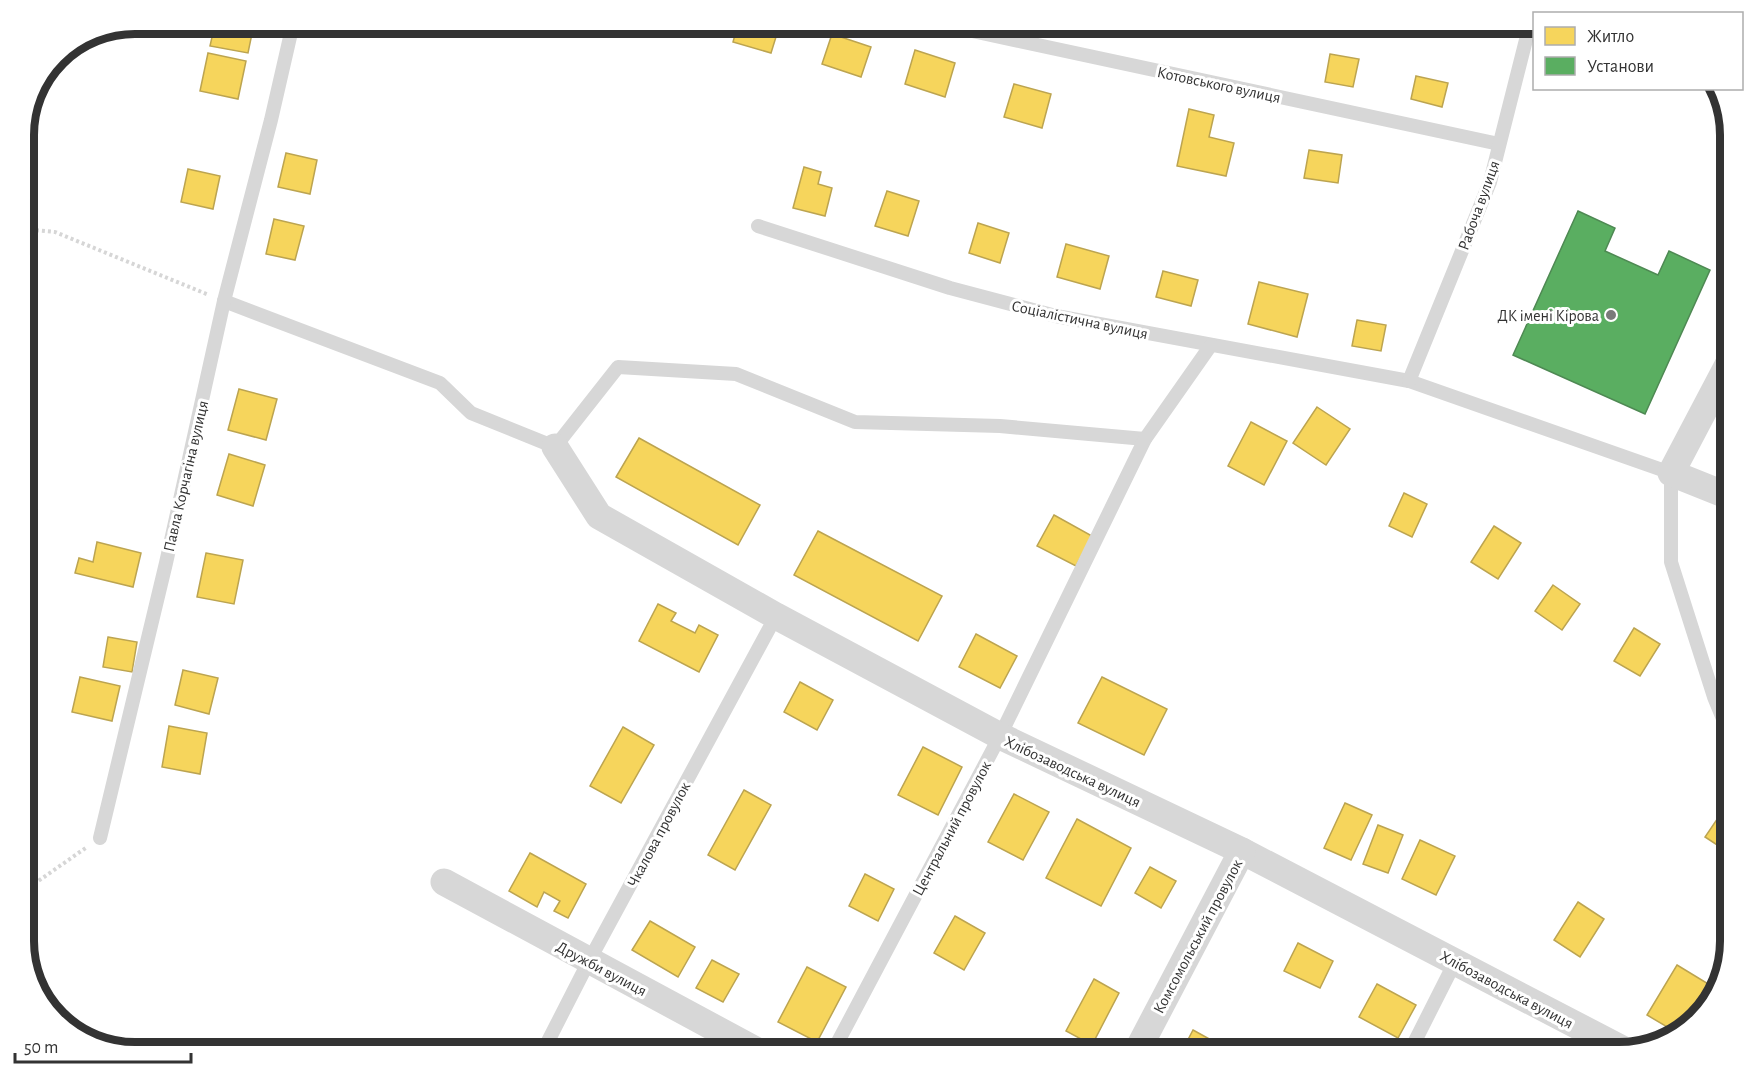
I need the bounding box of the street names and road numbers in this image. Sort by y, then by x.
street label: Котовського вулиця [1155,64,1282,107]
street label: Рабоча вулиця [1455,159,1503,253]
street label: Соціалістична вулиця [1010,298,1149,343]
street label: Павла Корчагіна вулиця [161,399,212,554]
street label: Хлібозаводська вулиця [1002,733,1143,811]
street label: Центральний провулок [910,758,995,899]
street label: Чкалова провулок [624,779,694,890]
street label: Комсомольський провулок [1150,856,1247,1017]
street label: Дружби вулиця [553,938,649,1000]
street label: Хлібозаводська вулиця [1437,948,1576,1033]

